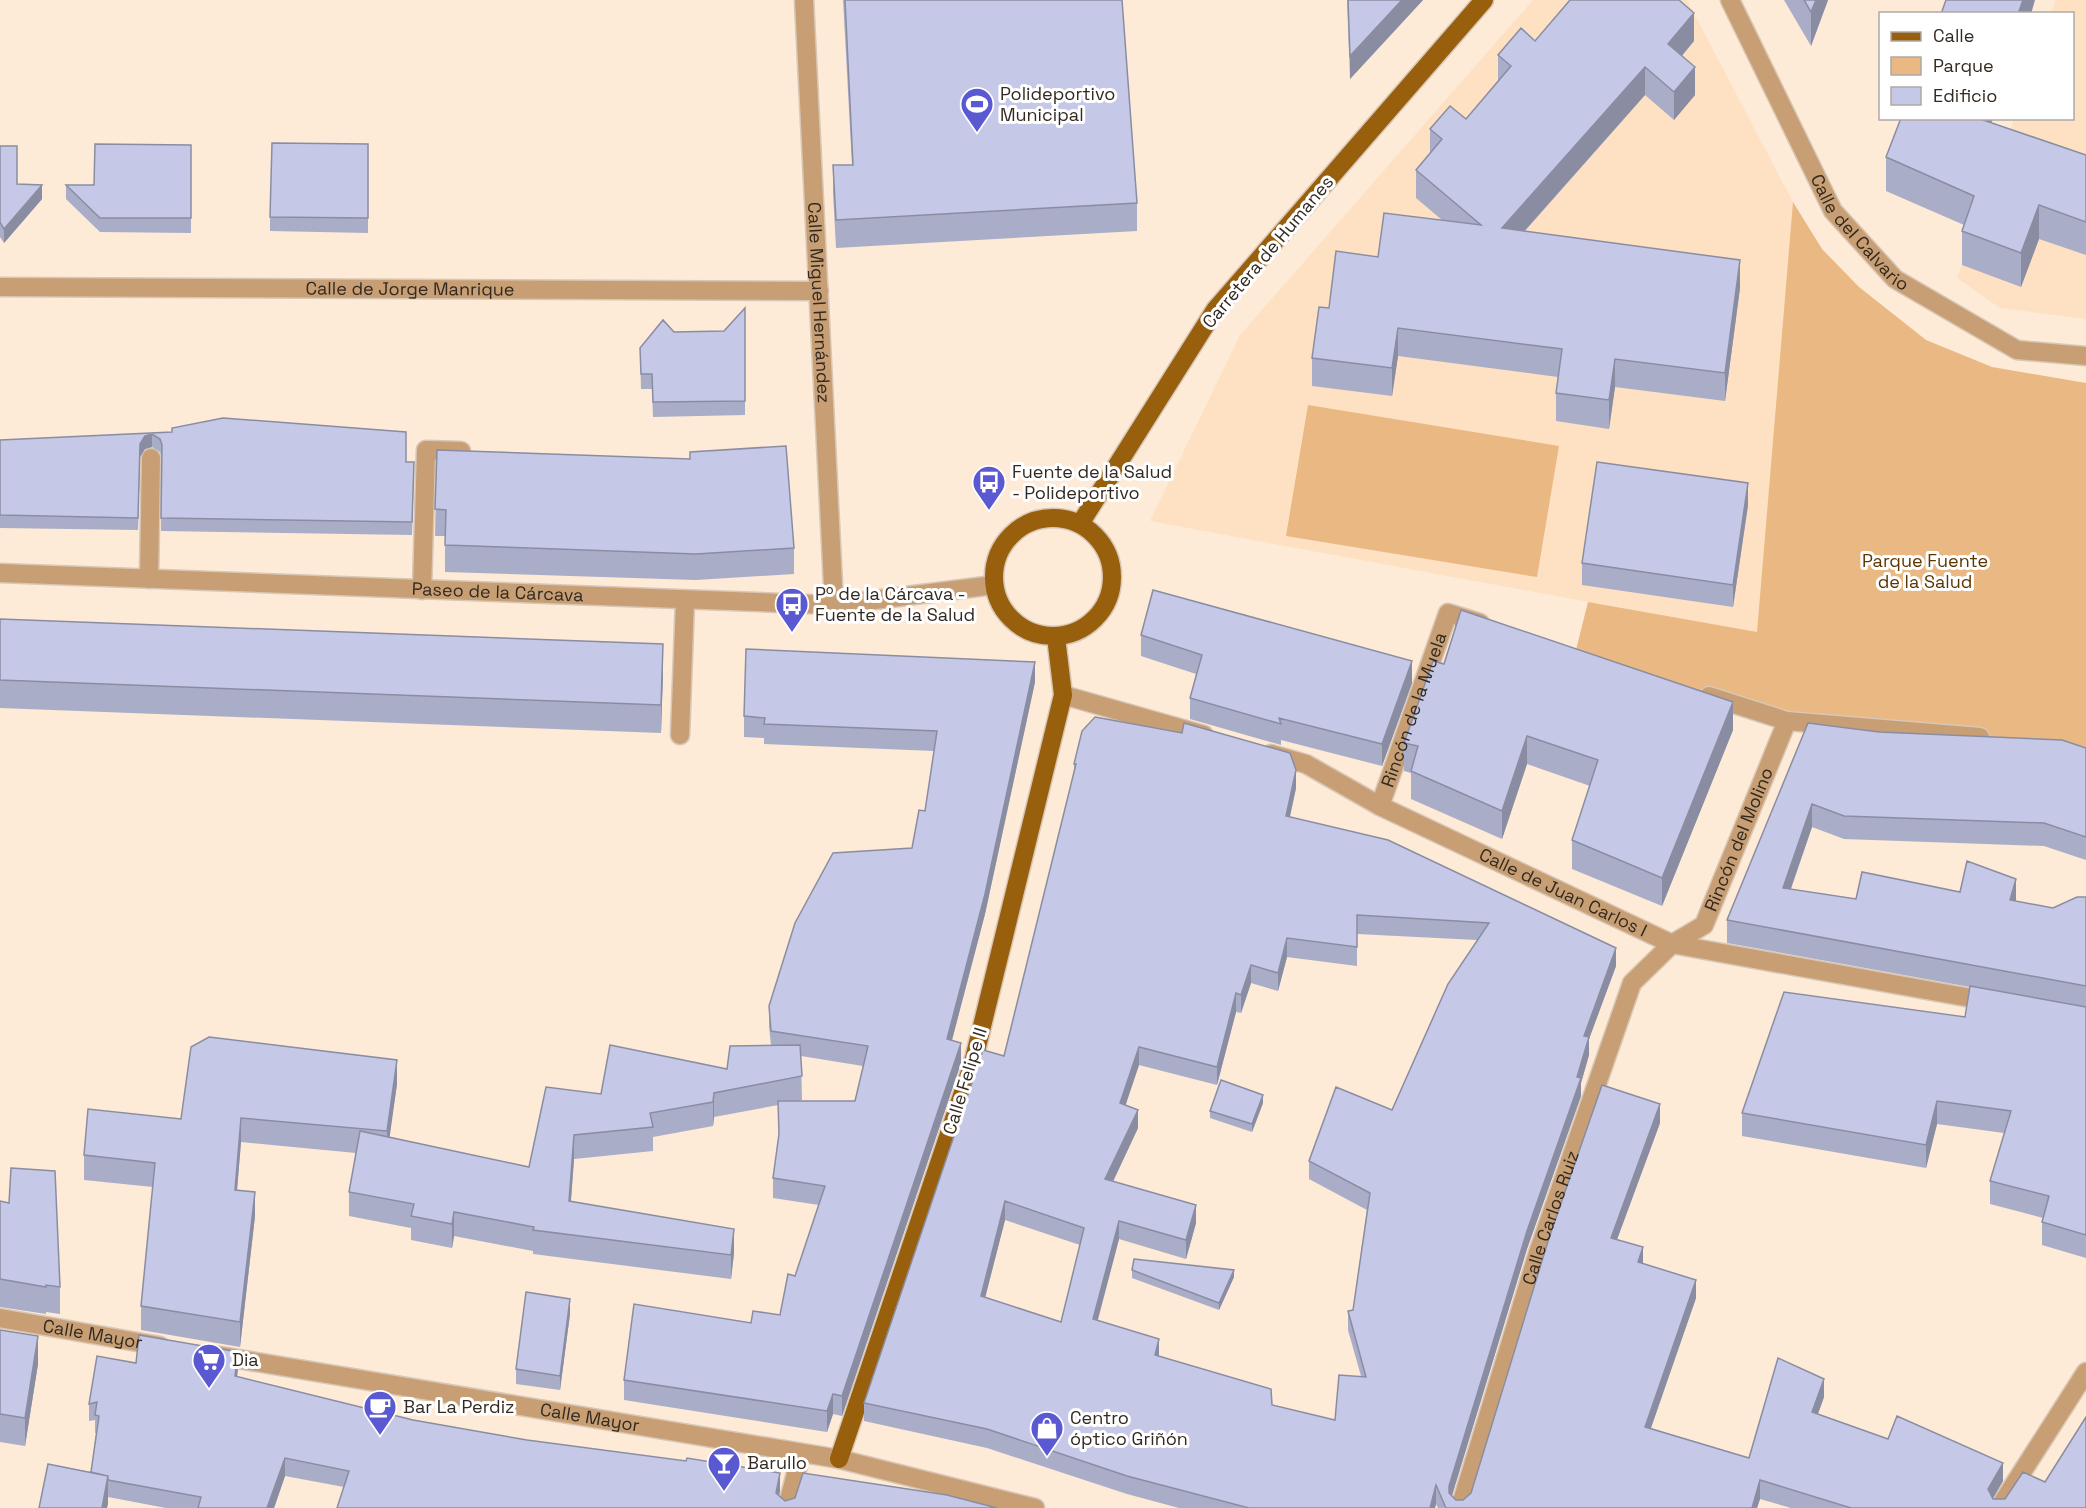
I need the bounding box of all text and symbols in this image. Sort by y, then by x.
legend [1879,12,2074,120]
text: Calle [1933,24,1974,47]
text: Parque [1933,54,1994,77]
place label: Polideportivo Municipal [1000,82,1115,126]
text: Edificio [1933,84,1997,107]
sports icon: Polideportivo Municipal [959,86,995,133]
street label: Calle del Calvario [1806,170,1913,296]
street label: Carretera de Humanes [1197,171,1338,333]
street label: Calle Miguel Hernández [803,201,836,404]
street label: Calle de Jorge Manrique [305,276,515,301]
place label: Fuente de la Salud - Polideportivo [1012,460,1172,504]
bus stop icon: Fuente de la Salud - Polideportivo [971,464,1007,511]
park label: Parque Fuente de la Salud [1862,549,1988,593]
street label: Paseo de la Cárcava [411,577,584,606]
place label: Pº de la Cárcava - Fuente de la Salud [815,582,975,626]
bus stop icon: Pº de la Cárcava - Fuente de la Salud [774,586,810,633]
street label: Rincón de la Muela [1376,629,1451,790]
street label: Rincón del Molino [1699,764,1778,915]
street label: Calle de Juan Carlos I [1476,843,1651,942]
street label: Calle Felipe II [937,1025,992,1137]
street label: Calle Carlos Ruiz [1517,1147,1584,1288]
street label: Calle Mayor [41,1314,144,1354]
supermarket icon: Dia [191,1342,227,1389]
place label: Dia [232,1348,259,1371]
cafe icon: Bar La Perdiz [362,1389,398,1436]
place label: Bar La Perdiz [403,1395,515,1418]
street label: Calle Mayor [538,1397,642,1437]
place label: Centro óptico Griñón [1070,1406,1188,1450]
shop icon: Centro óptico Griñón [1029,1410,1065,1457]
bar icon: Barullo [706,1445,742,1492]
place label: Barullo [747,1451,807,1474]

